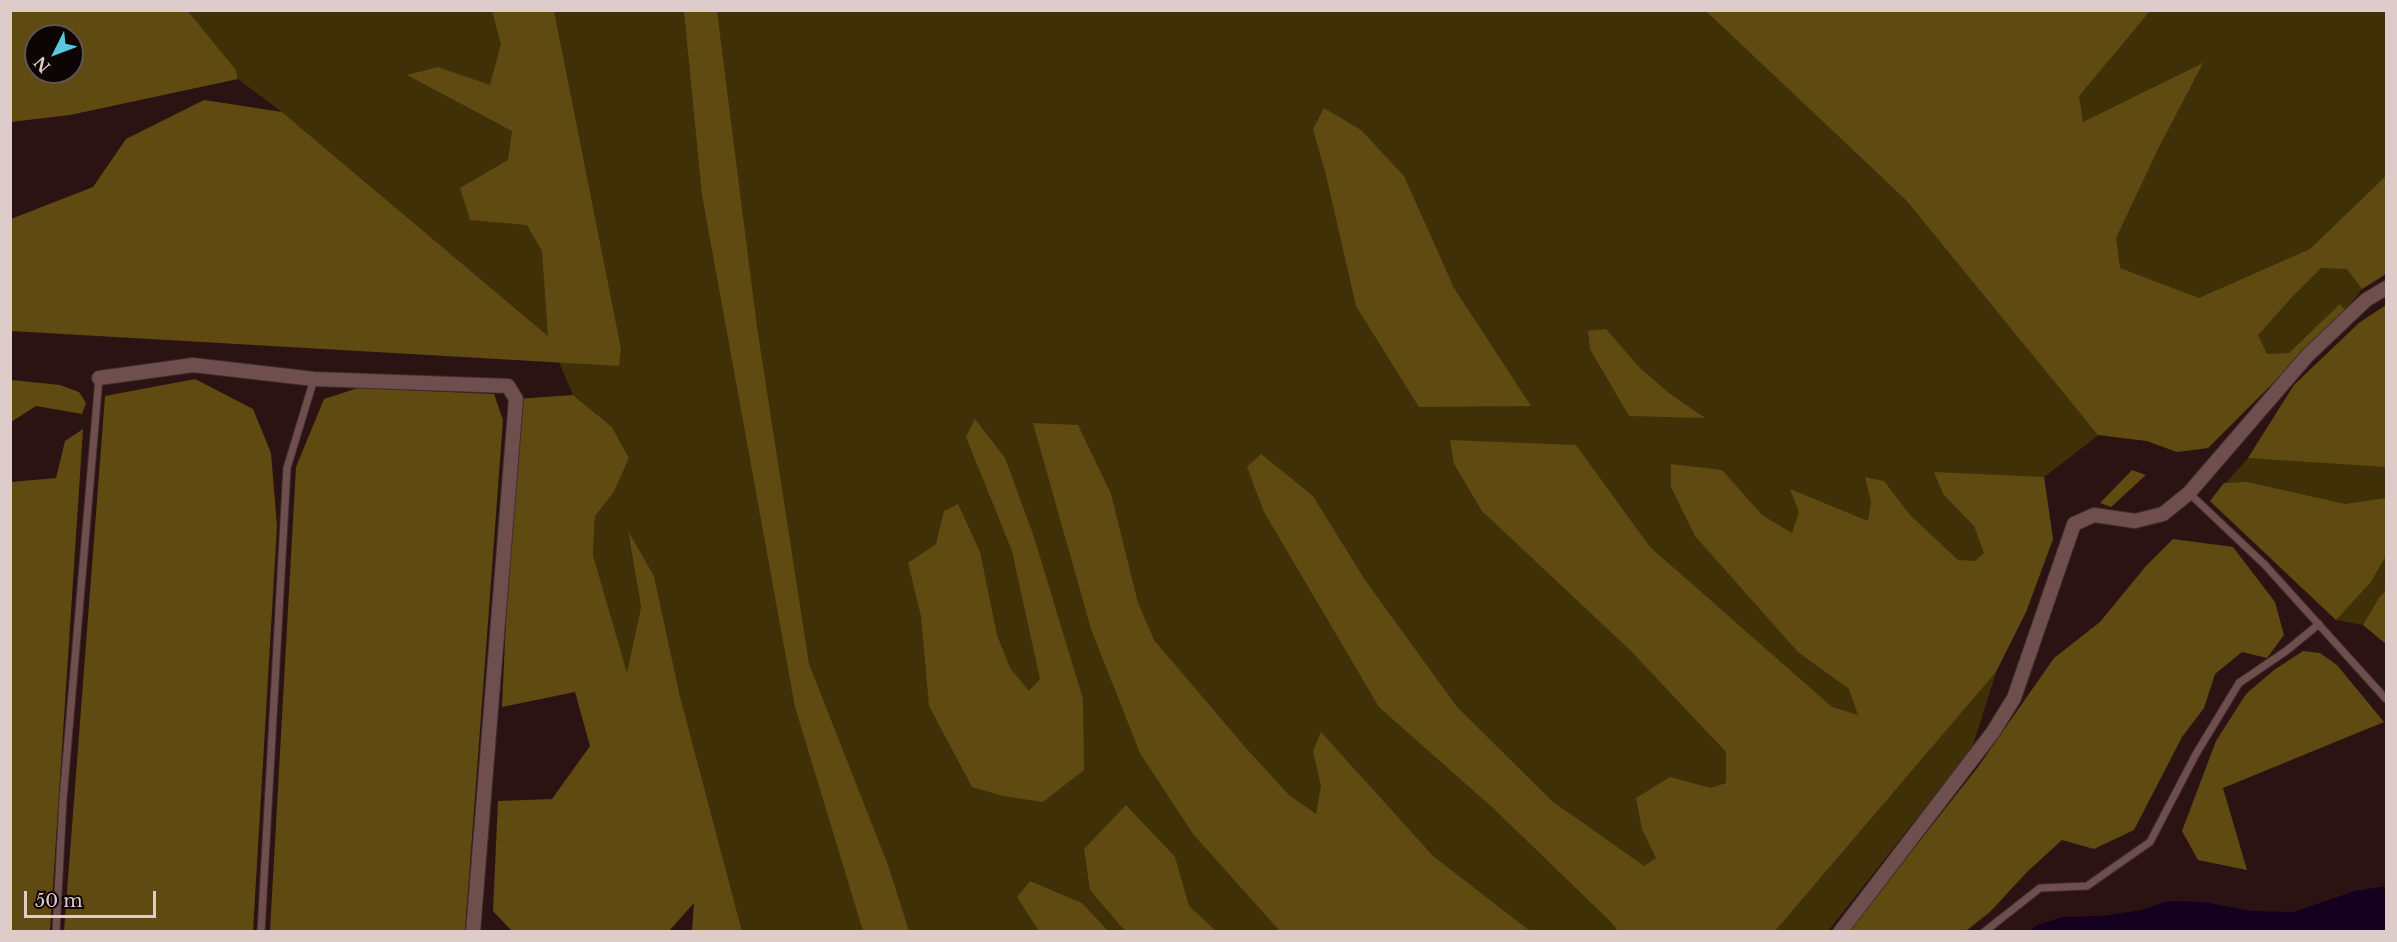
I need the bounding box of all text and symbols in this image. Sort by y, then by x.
north arrow [24,24,84,84]
text: N [30,52,55,77]
scale bar [27,879,159,917]
text: 50 m [35,890,83,912]

